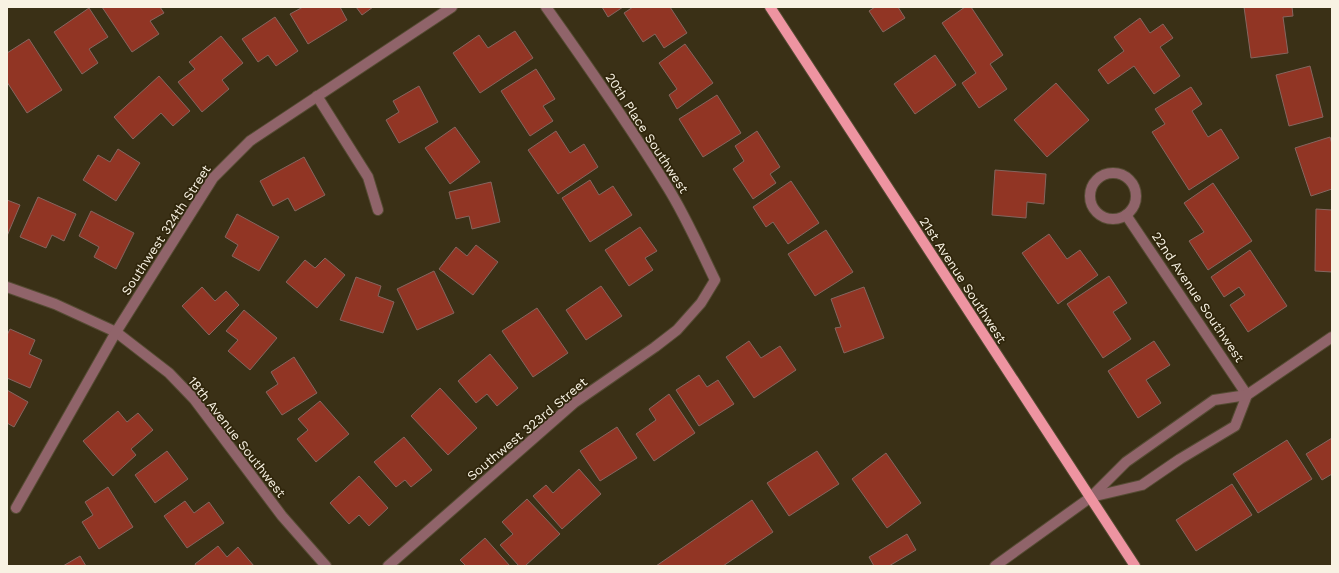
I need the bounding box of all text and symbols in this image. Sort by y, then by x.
street label: 20th Place Southwest [603,70,692,196]
street label: Southwest 324th Street [118,162,214,298]
street label: 21st Avenue Southwest [917,214,1010,346]
street label: 22nd Avenue Southwest [1149,229,1247,365]
street label: 18th Avenue Southwest [185,374,289,501]
street label: Southwest 323rd Street [464,374,590,484]

